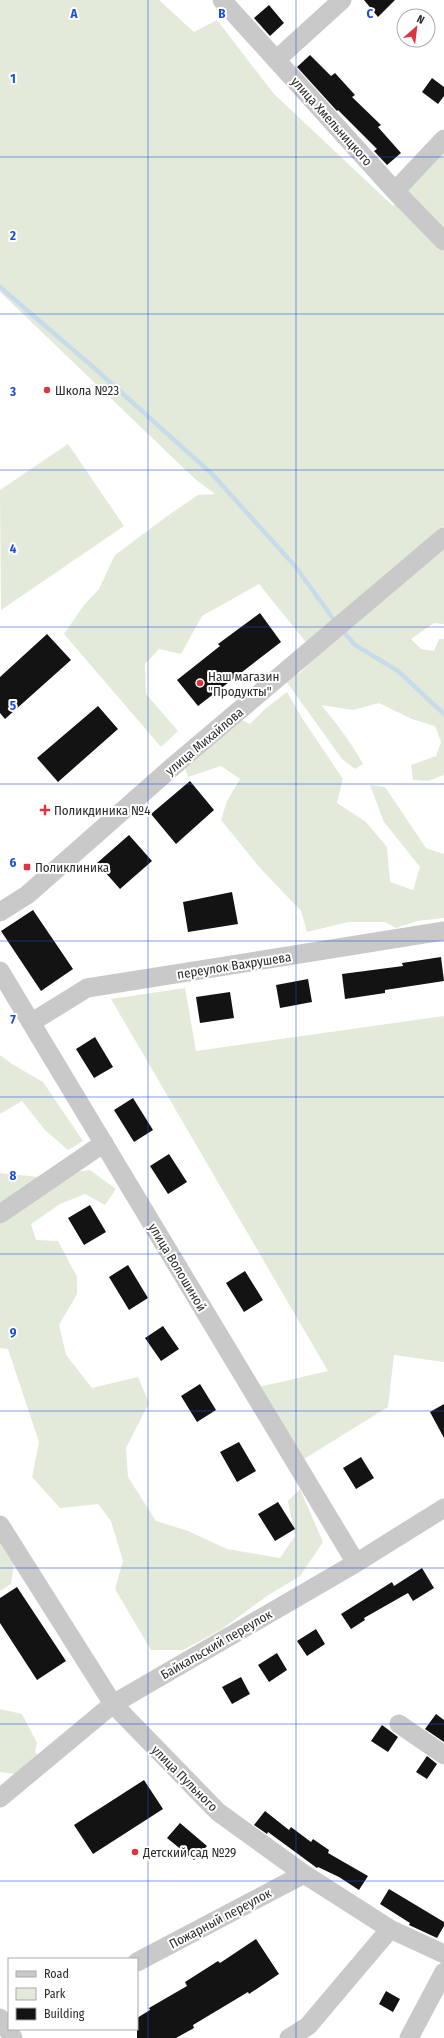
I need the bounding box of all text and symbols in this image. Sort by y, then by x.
text: A [69,6,78,21]
text: B [218,6,226,21]
text: C [367,6,374,21]
north arrow [396,8,436,48]
text: N [414,12,426,27]
text: 1 [10,71,16,86]
street label: улица Хмельницкого [288,74,375,169]
text: 2 [9,228,16,243]
place label: Школа №23 [55,383,119,398]
text: 3 [9,384,16,399]
marker: Школа №23 [42,385,52,395]
text: 4 [10,541,17,556]
place label: Наш магазин "Продукты" [208,669,279,699]
marker: Наш магазин "Продукты" [195,678,205,688]
text: 5 [10,698,16,713]
street label: улица Михайлова [162,704,246,778]
place label: Поликдиника №4 [54,803,150,818]
marker: Поликдиника №4 [39,804,51,816]
text: 6 [10,855,17,870]
place label: Поликлиника [35,860,109,875]
marker: Поликлиника [22,862,32,872]
street label: переулок Вахрушева [176,949,292,982]
text: 7 [10,1012,16,1027]
text: 8 [10,1168,17,1183]
street label: улица Волошиной [145,1221,210,1314]
text: 9 [10,1325,17,1340]
street label: Байкальский переулок [158,1607,274,1682]
street label: улица Пульного [149,1742,221,1815]
place label: Детский сад №29 [142,1845,236,1860]
marker: Детский сад №29 [130,1847,140,1857]
street label: Пожарный переулок [167,1885,274,1952]
legend [8,1958,138,2030]
text: Road [44,1967,69,1981]
text: Park [44,1987,66,2001]
text: Building [44,2007,85,2021]

